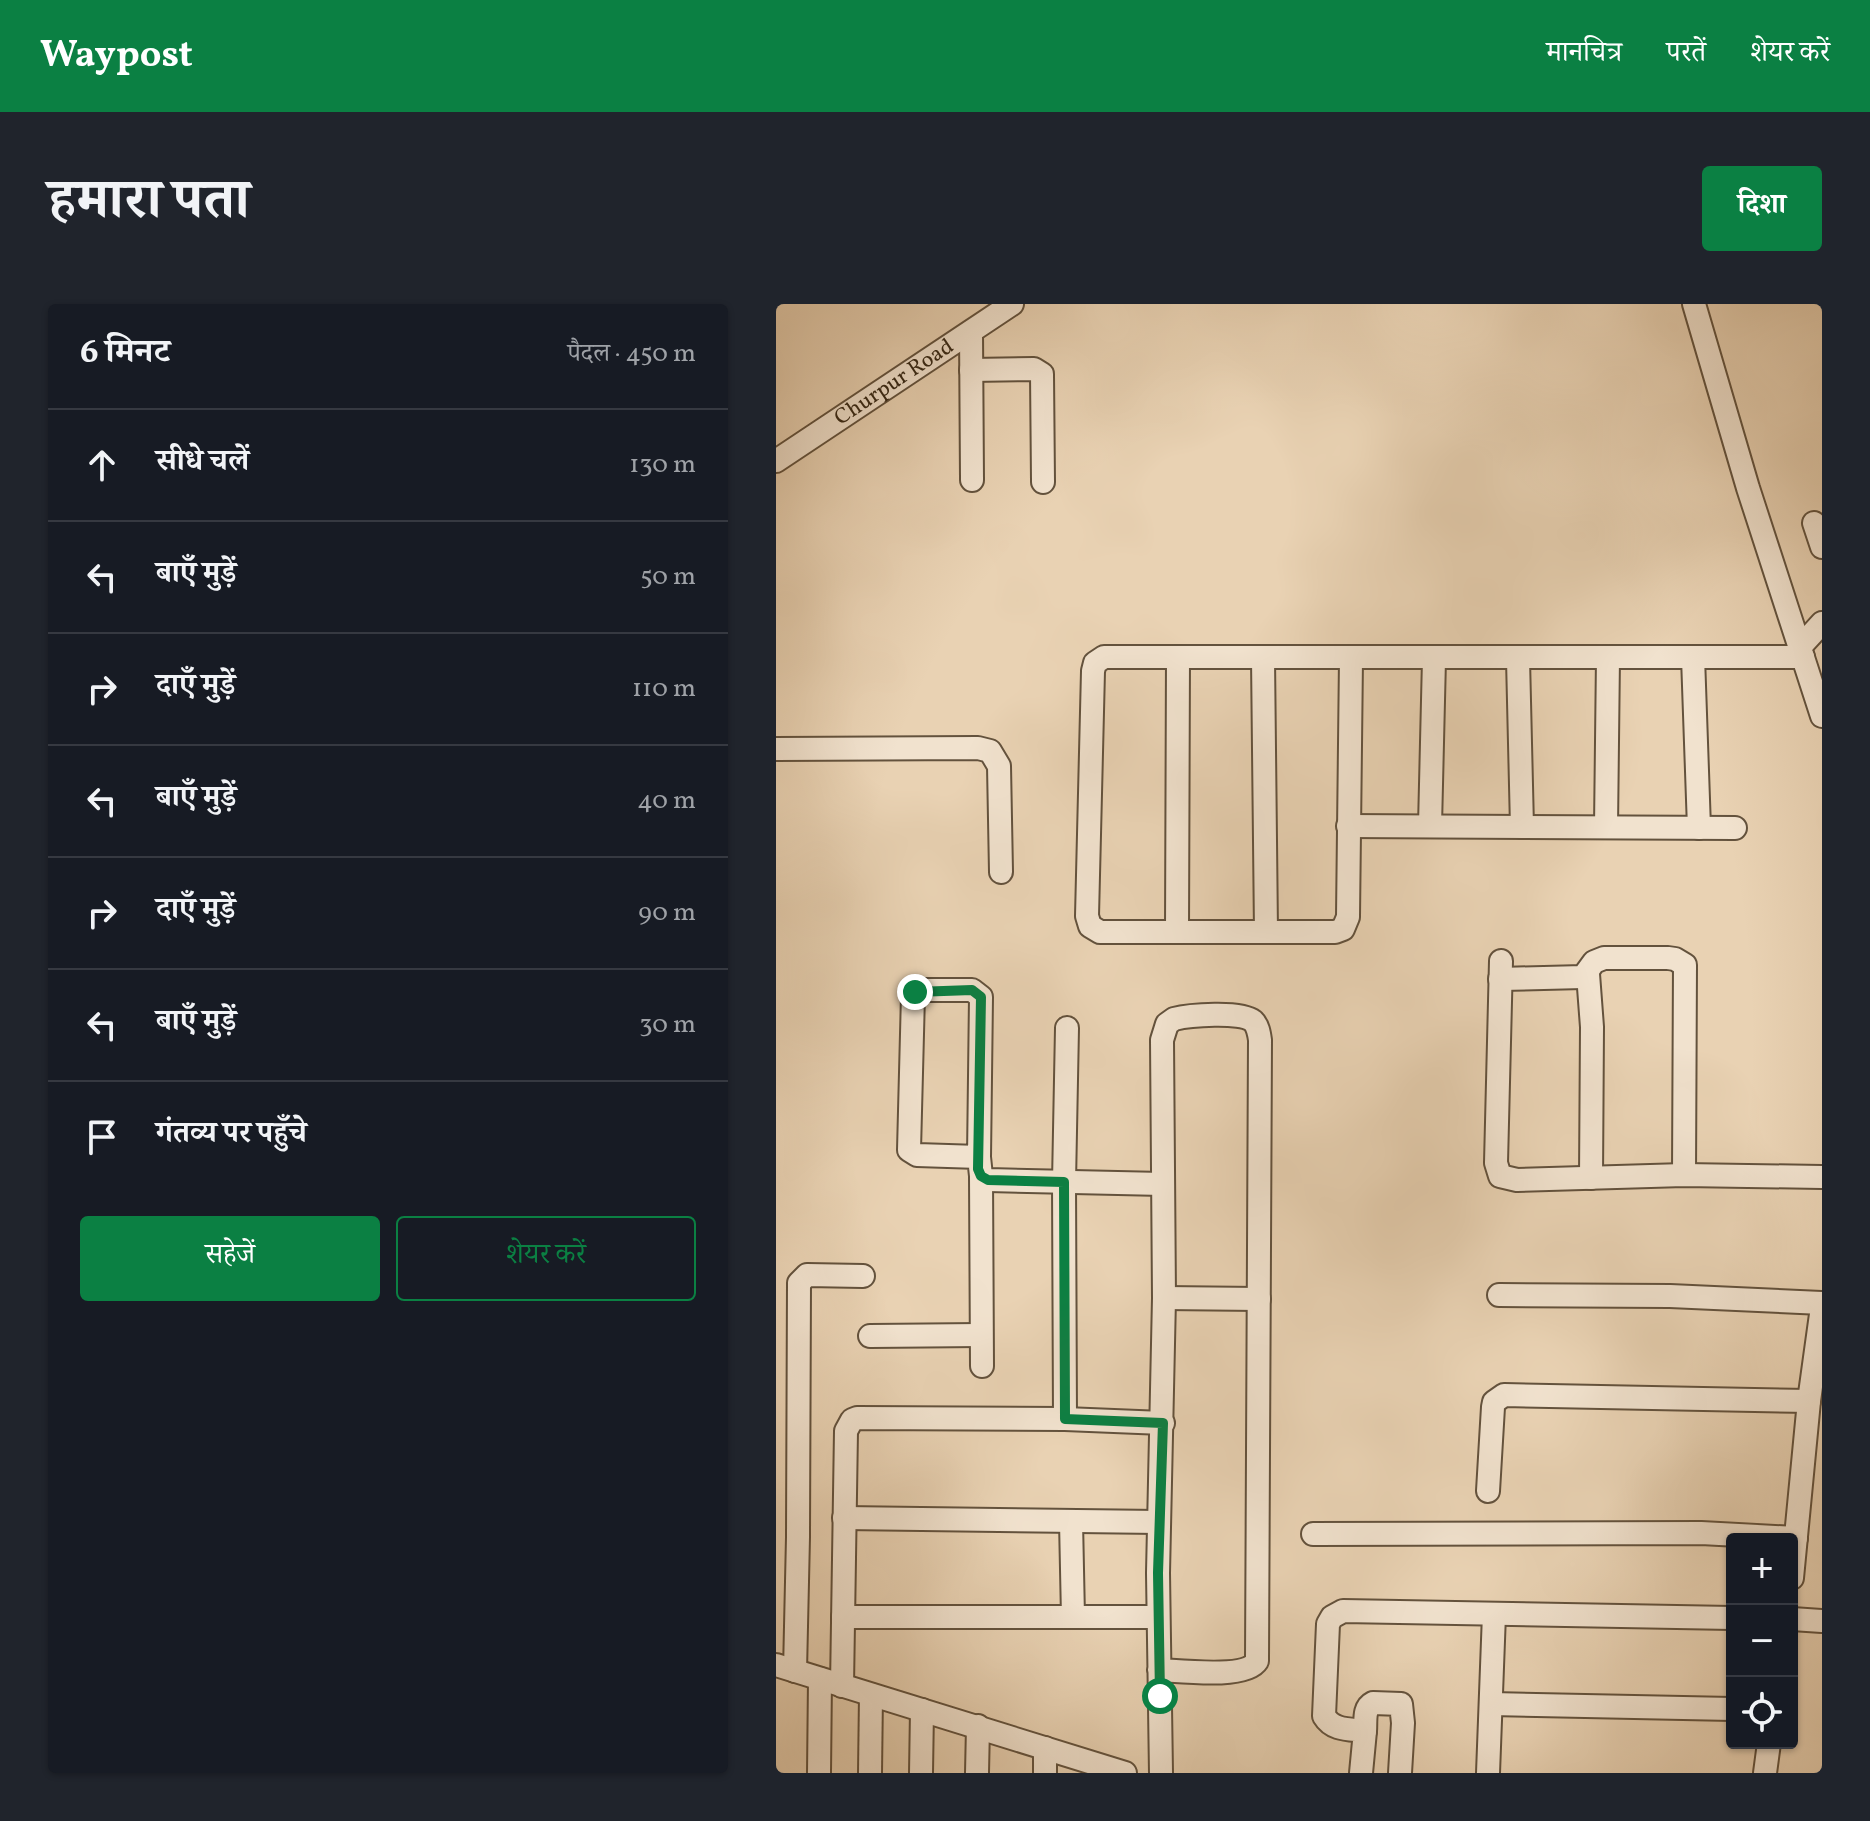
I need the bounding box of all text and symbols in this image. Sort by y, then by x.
text: Waypost [40,30,193,83]
text: मानचित्र [1546,34,1622,73]
text: परतें [1666,34,1706,73]
text: शेयर करें [1750,34,1830,73]
text: हमारा पता [48,164,250,242]
button: दिशा [1702,166,1822,251]
text: 6 मिनट [80,330,170,377]
street label: Churpur Road [828,331,960,433]
text: पैदल · 450 m [567,336,696,372]
text: सीधे चलें [156,441,249,483]
icon: ahead [80,443,124,487]
text: 130 m [629,447,696,483]
text: बाएँ मुड़ें [156,553,236,595]
icon: left [80,555,124,599]
text: 50 m [640,559,696,595]
text: दाएँ मुड़ें [156,665,235,707]
icon: right [80,667,124,711]
text: 110 m [632,671,696,707]
text: बाएँ मुड़ें [156,777,236,819]
icon: left [80,779,124,823]
text: 40 m [637,783,696,819]
text: दाएँ मुड़ें [156,889,235,931]
icon: right [80,891,124,935]
text: 90 m [638,895,696,931]
route end [897,974,933,1010]
text: बाएँ मुड़ें [156,1001,236,1043]
icon: left [80,1003,124,1047]
text: 30 m [639,1007,696,1043]
text: गंतव्य पर पहुँचे [156,1113,307,1155]
icon: arrive [80,1115,124,1159]
button: सहेजें [80,1216,380,1301]
button: शेयर करें [396,1216,696,1301]
map controls [1726,1533,1798,1749]
button: + [1726,1533,1798,1605]
button: − [1726,1605,1798,1677]
button: locate [1726,1677,1798,1749]
route start [1142,1678,1178,1714]

